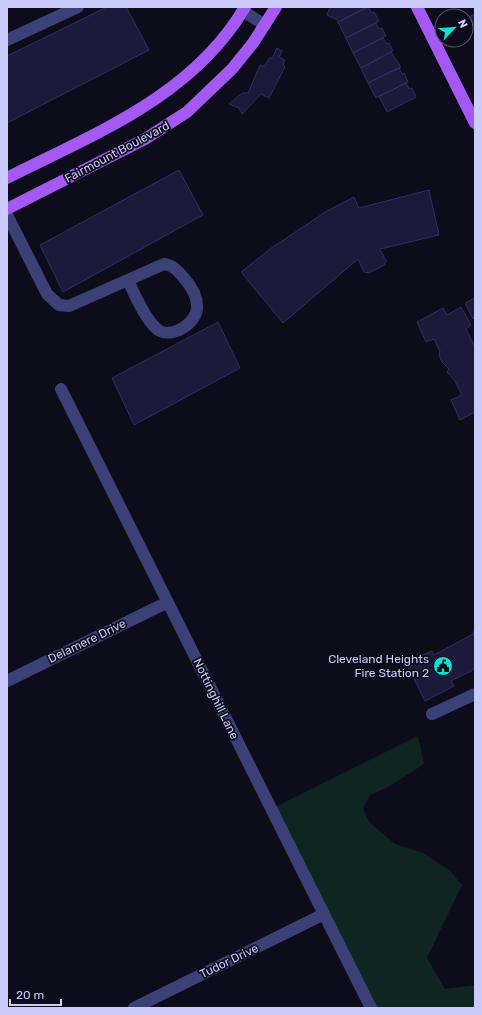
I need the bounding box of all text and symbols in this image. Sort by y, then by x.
north arrow [434,8,474,48]
text: N [455,17,470,30]
street label: Fairmount Boulevard [62,118,172,186]
street label: Delamere Drive [46,616,128,666]
place label: Cleveland Heights Fire Station 2 [328,652,429,680]
public building icon: Cleveland Heights Fire Station 2 [432,655,454,677]
street label: Nottinghill Lane [190,656,242,742]
street label: Tudor Drive [197,941,261,981]
scale bar [10,981,61,1007]
text: 20 m [16,988,44,1002]

